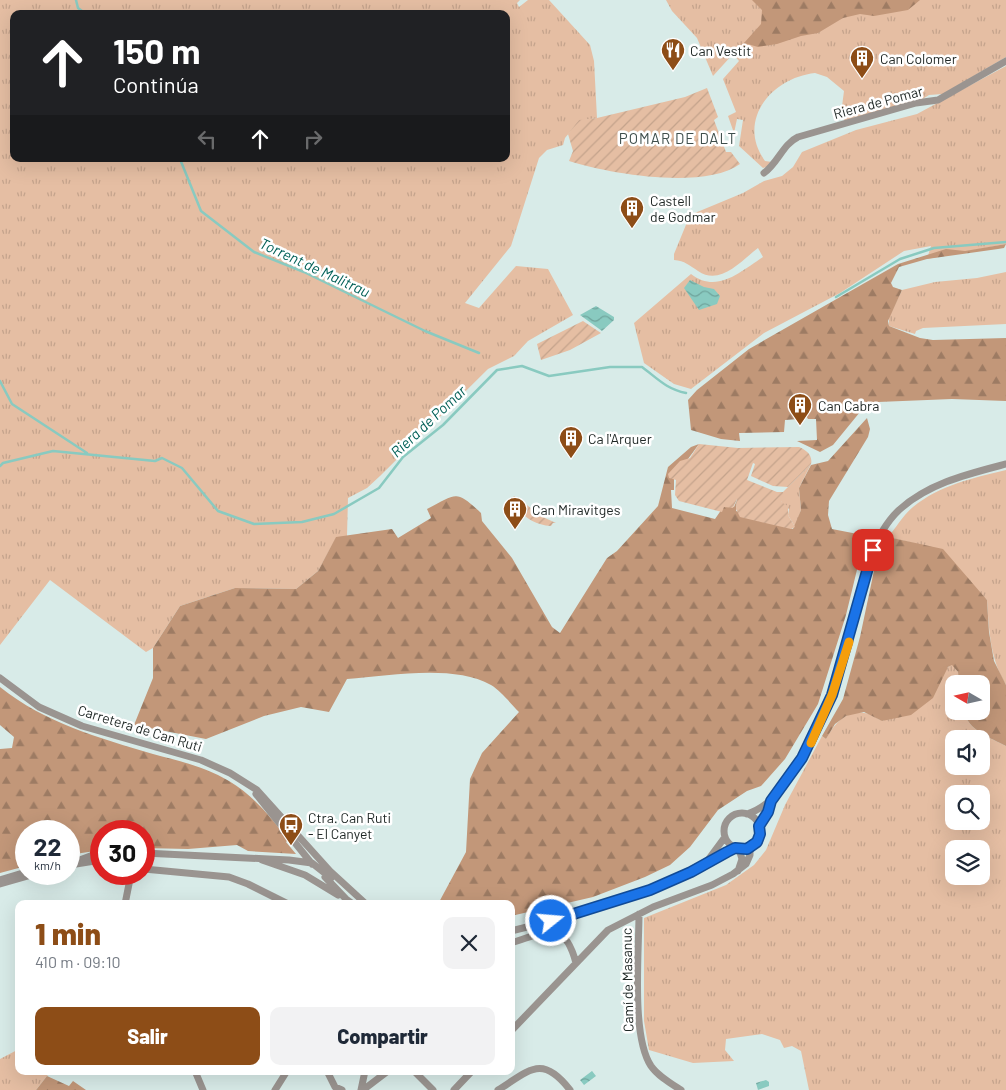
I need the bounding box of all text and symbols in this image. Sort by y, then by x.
text: 150 m [113,29,200,71]
icon: ahead [30,30,95,95]
restaurant icon: Can Vestit [660,37,686,71]
place label: Can Vestit [690,42,751,59]
building icon: Can Colomer [849,45,875,79]
place label: Can Colomer [880,50,957,67]
text: Continúa [113,71,199,97]
street label: Riera de Pomar [831,82,925,122]
icon: left [193,125,221,153]
icon: ahead [246,125,274,153]
icon: right [299,125,327,153]
district label: POMAR DE DALT [619,129,737,147]
place label: Castell de Godmar [650,192,716,225]
building icon: Castell de Godmar [619,195,645,229]
water label: Torrent de Malitrau [257,234,373,301]
water label: Riera de Pomar [387,381,470,460]
building icon: Can Cabra [787,392,813,426]
place label: Can Cabra [818,397,879,414]
building icon: Ca l'Arquer [558,425,584,459]
place label: Ca l'Arquer [588,430,652,447]
building icon: Can Miravitges [502,496,528,530]
place label: Can Miravitges [532,501,621,518]
pin [852,529,894,571]
icon: arrive [859,536,887,564]
north arrow [945,675,990,720]
map controls [945,675,990,885]
street label: Carretera de Can Ruti [76,701,204,755]
button: sound [945,730,990,775]
button: search [945,785,990,830]
place label: Ctra. Can Ruti - El Canyet [308,809,391,842]
bus stop icon: Ctra. Can Ruti - El Canyet [278,812,304,846]
speed limit sign: 30 [90,820,155,885]
text: 22 [33,831,62,861]
button: layers [945,840,990,885]
text: km/h [34,858,61,872]
position arrow [524,894,576,946]
text: 1 min [35,915,101,951]
button: close [443,917,495,969]
street label: Camí de Masanuc [618,928,636,1032]
text: 410 m · 09:10 [35,952,121,971]
button: Salir [35,1007,260,1065]
button: Compartir [270,1007,495,1065]

